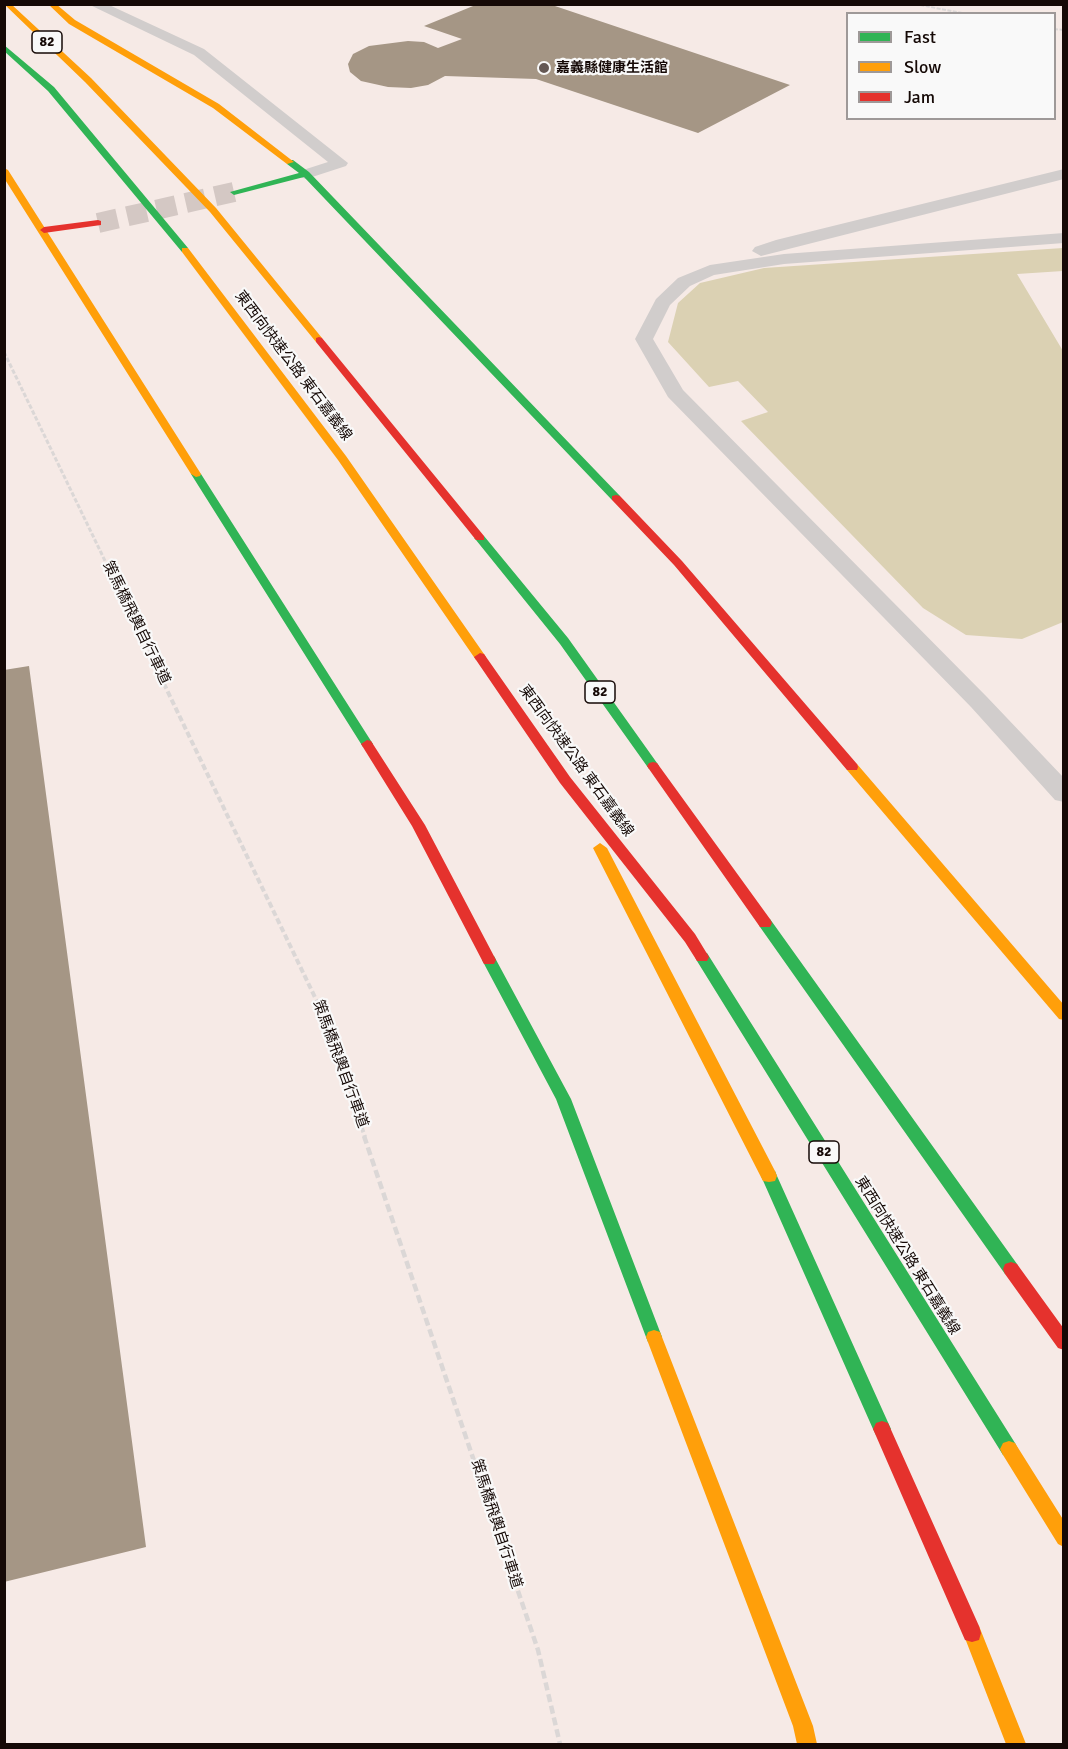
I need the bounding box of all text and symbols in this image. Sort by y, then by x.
legend [846,12,1056,120]
text: Fast [904,26,936,48]
road number: 82 [32,31,62,53]
text: Slow [904,56,941,78]
place label: 嘉義縣健康生活館 [556,60,668,76]
marker: 嘉義縣健康生活館 [537,61,551,75]
text: Jam [904,86,935,108]
street label: 東西向快速公路 東石嘉義線 [231,287,355,445]
street label: 策馬橋飛輿自行車道 [98,558,174,688]
road number: 82 [585,681,615,703]
street label: 東西向快速公路 東石嘉義線 [515,682,637,840]
street label: 策馬橋飛輿自行車道 [308,997,372,1131]
road number: 82 [809,1141,839,1163]
street label: 東西向快速公路 東石嘉義線 [851,1174,963,1338]
street label: 策馬橋飛輿自行車道 [467,1457,525,1591]

